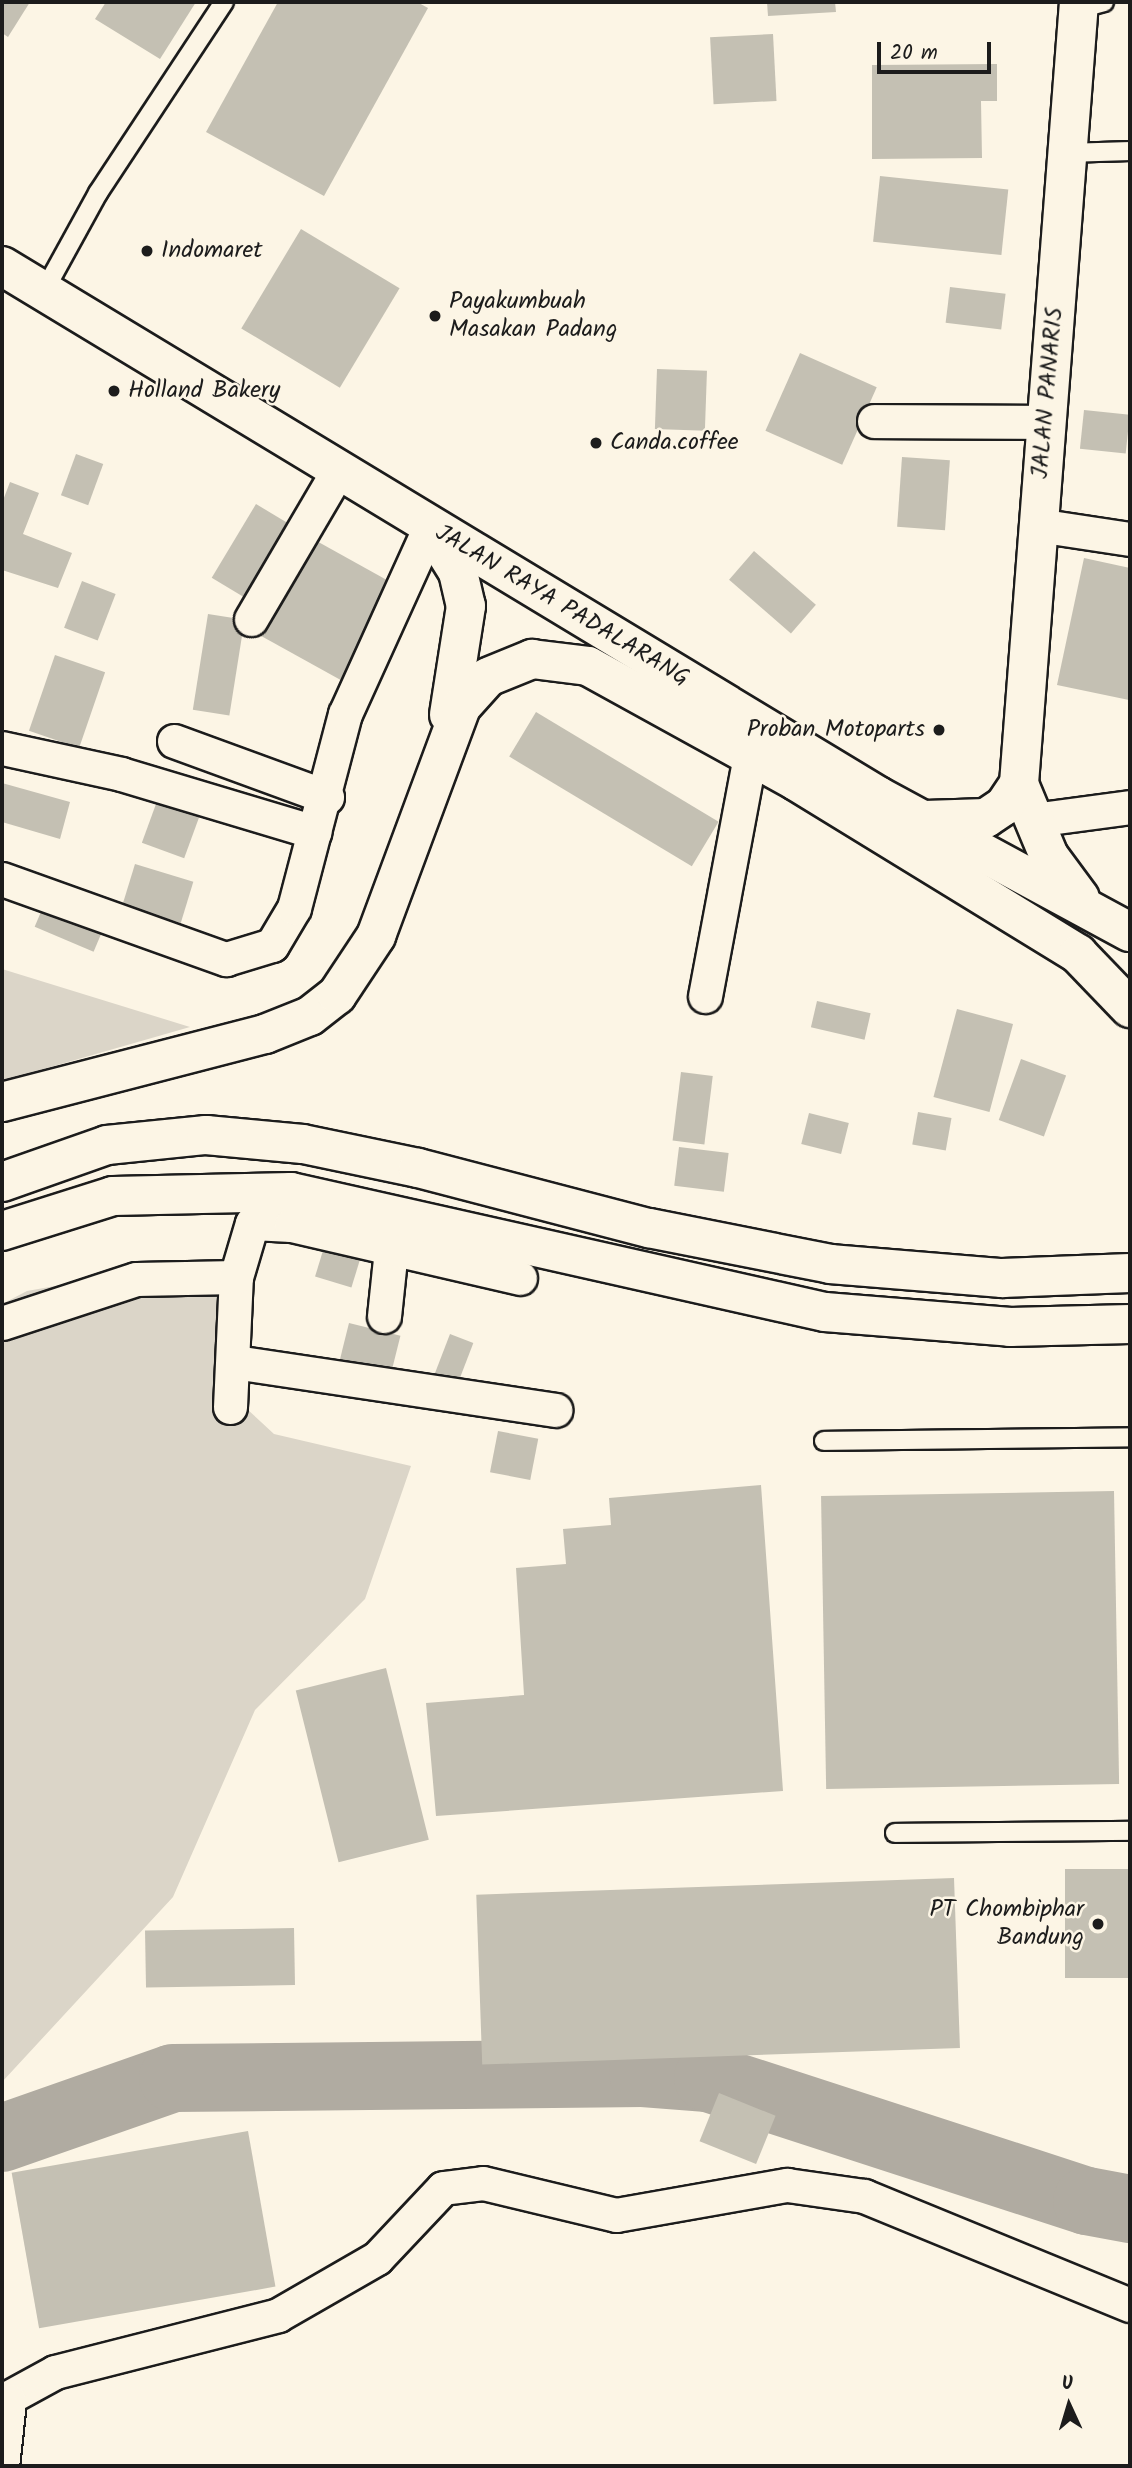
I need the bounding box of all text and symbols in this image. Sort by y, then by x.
scale bar [880,28,994,72]
text: 20 m [890,37,938,70]
place label: Indomaret [161,237,262,265]
marker: Indomaret [139,243,155,259]
place label: Payakumbuah Masakan Padang [449,288,617,344]
street label: JALAN PANARIS [1026,306,1070,480]
marker: Payakumbuah Masakan Padang [427,308,443,324]
place label: Holland Bakery [128,377,280,405]
marker: Holland Bakery [106,383,122,399]
place label: Canda.coffee [610,429,739,457]
marker: Canda.coffee [588,435,604,451]
street label: JALAN RAYA PADALARANG [430,519,694,693]
place label: Proban Motoparts [747,716,925,744]
marker: Proban Motoparts [931,722,947,738]
place label: PT Chombiphar Bandung [929,1896,1084,1952]
marker: PT Chombiphar Bandung [1090,1916,1106,1932]
text: U [1061,2369,1074,2399]
north arrow [1034,2370,1104,2440]

